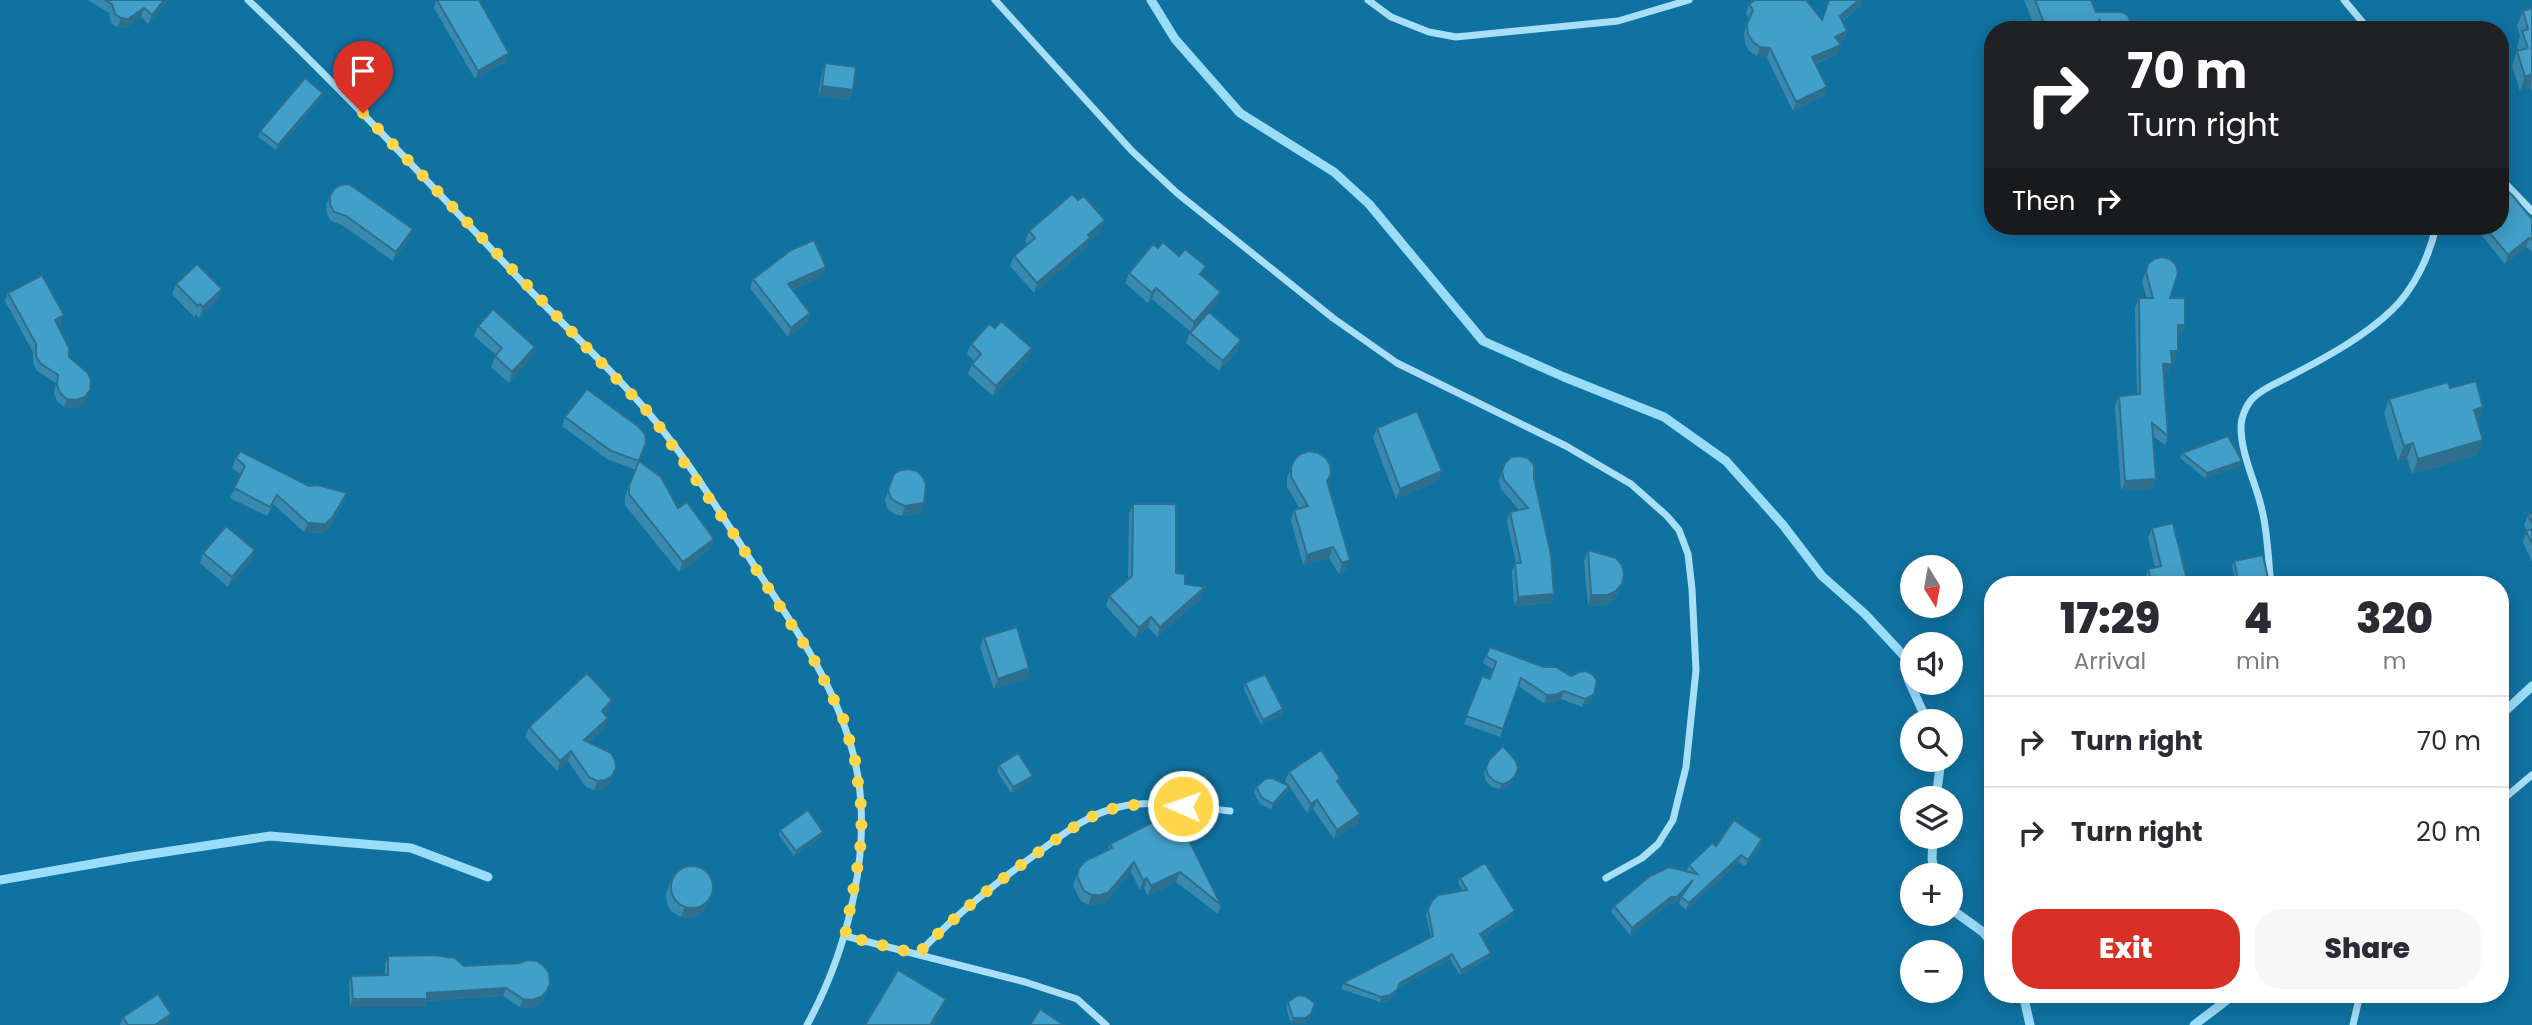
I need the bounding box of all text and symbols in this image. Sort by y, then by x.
text: 70 m [2127,37,2247,105]
pin [333,41,393,113]
icon: right [2012,49,2103,140]
icon: arrive [344,52,382,90]
text: Turn right [2127,102,2279,147]
icon: right [2089,182,2127,220]
text: Then [2012,183,2075,219]
north arrow [1900,555,1964,618]
map controls [1900,555,1963,1003]
text: 17:29 [2060,589,2160,648]
text: 4 [2244,589,2273,648]
text: 320 [2356,589,2433,648]
button: sound [1900,632,1963,695]
text: Arrival [2074,645,2146,677]
text: min [2236,645,2280,677]
text: m [2383,645,2406,677]
button: search [1900,709,1963,772]
icon: right [2012,723,2050,761]
text: Turn right [2071,723,2203,759]
text: 70 m [2417,723,2481,759]
position arrow [1146,769,1220,843]
button: layers [1900,786,1963,849]
icon: right [2012,814,2050,852]
text: Turn right [2071,814,2203,850]
text: 20 m [2416,814,2481,850]
button: + [1900,863,1963,926]
button: Exit [2012,909,2240,989]
button: Share [2254,909,2481,989]
button: − [1900,940,1963,1003]

